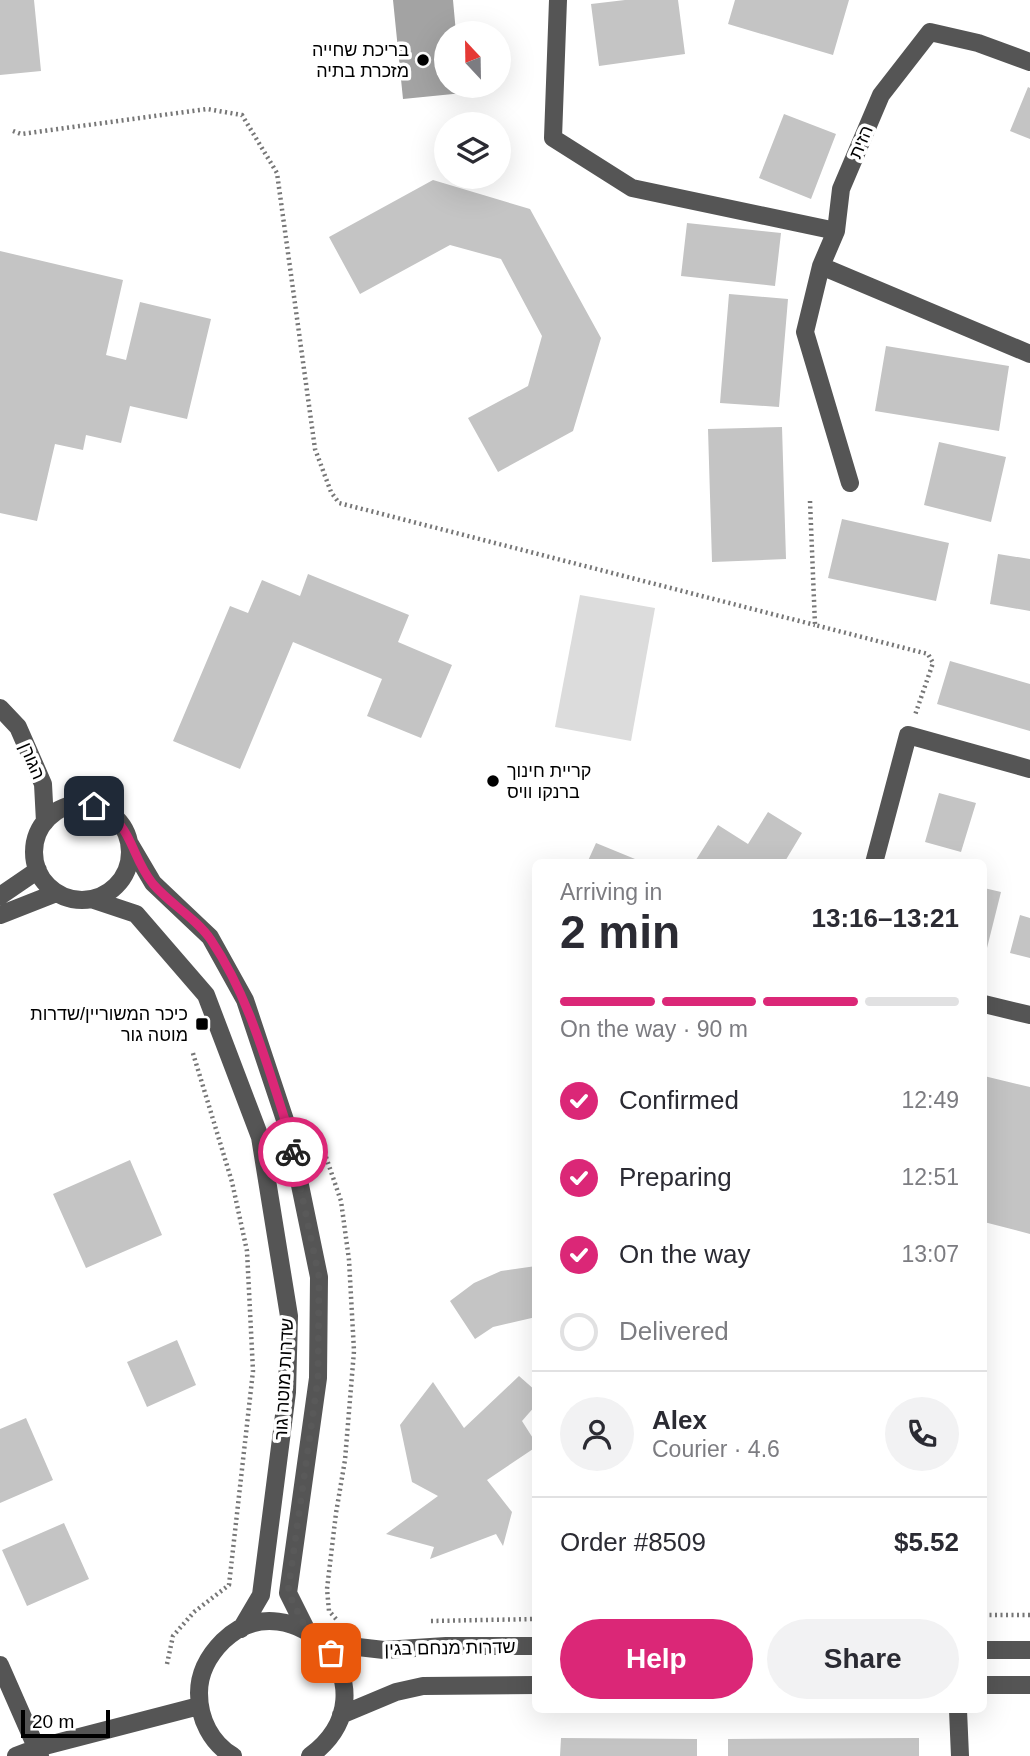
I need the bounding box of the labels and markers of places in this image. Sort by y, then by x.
place label: בריכת שחייה מזכרת בתיה [312,40,409,81]
marker: בריכת שחייה מזכרת בתיה [415,52,431,68]
place label: קריית חינוך ברנקו וויס [507,761,591,802]
marker: קריית חינוך ברנקו וויס [485,773,501,789]
pin [64,776,124,836]
place label: כיכר המשוריין/שדרות מוטה גור [30,1004,188,1045]
marker: כיכר המשוריין/שדרות מוטה גור [194,1016,210,1032]
pin [301,1623,361,1683]

